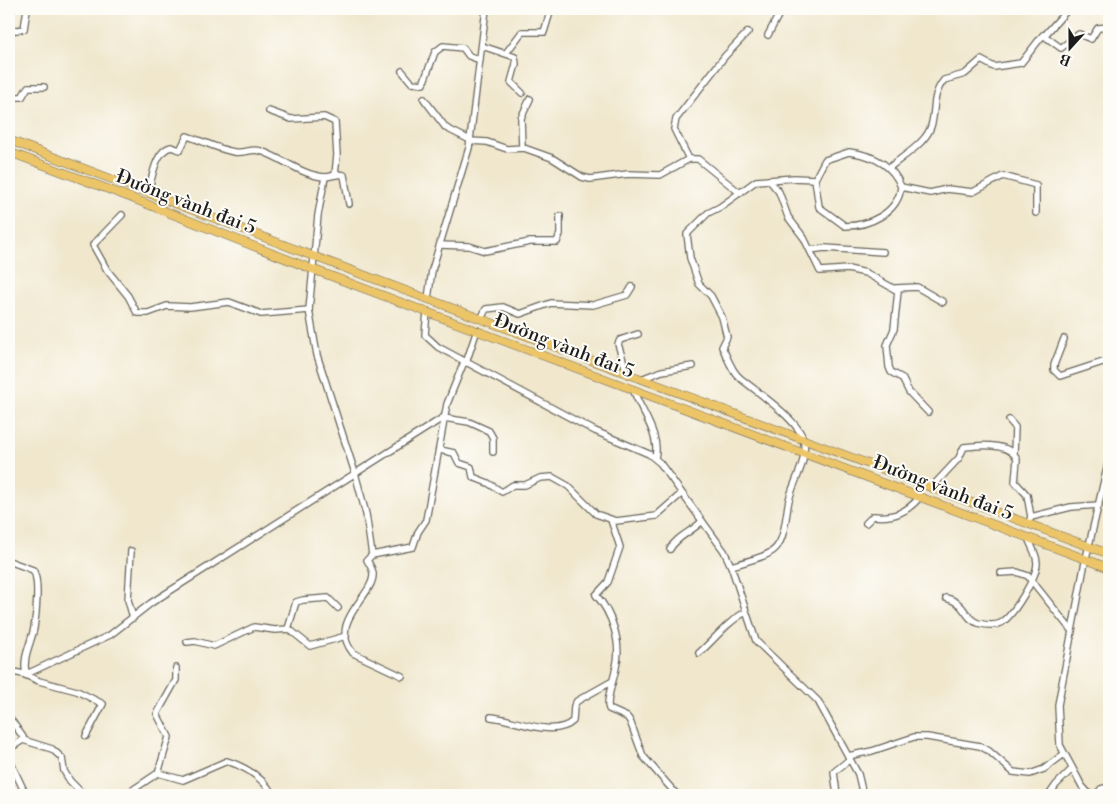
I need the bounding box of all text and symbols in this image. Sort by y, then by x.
north arrow [1046,22,1096,72]
text: B [1058,49,1074,69]
street label: Đường vành đai 5 [113,164,259,240]
street label: Đường vành đai 5 [491,308,637,384]
street label: Đường vành đai 5 [870,450,1016,526]

